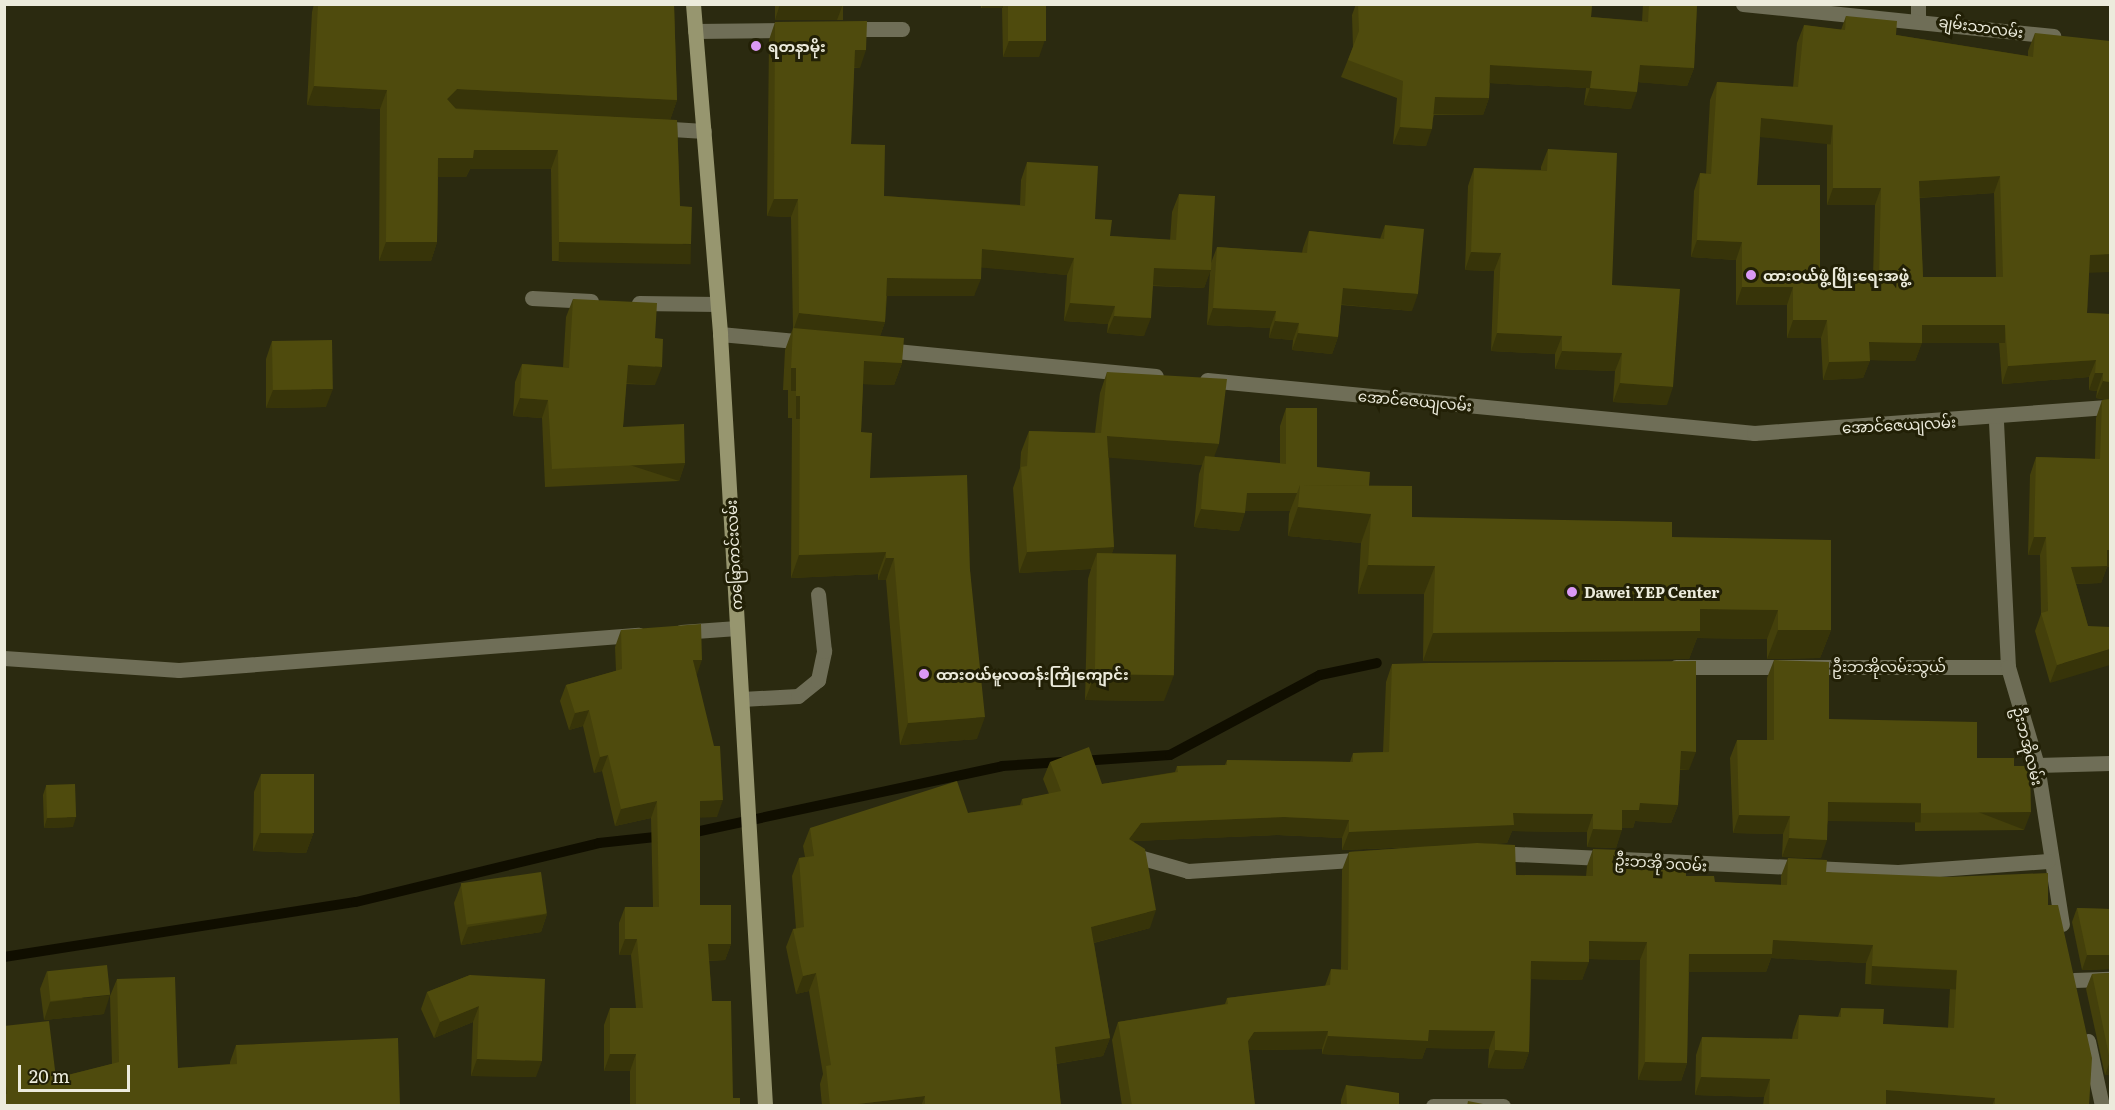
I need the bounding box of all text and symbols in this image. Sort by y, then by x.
street label: ချမ်းသာလမ်း [1938,11,2024,41]
place label: ရတနာမိုး [768,37,826,55]
marker: ရတနာမိုး [749,39,763,53]
place label: ထားဝယ်ဖွံ့ဖြိုးရေးအဖွဲ့ [1763,266,1909,284]
marker: ထားဝယ်ဖွံ့ဖြိုးရေးအဖွဲ့ [1744,268,1758,282]
street label: အောင်ဇေယျလမ်း [1357,386,1473,414]
street label: အောင်ဇေယျလမ်း [1841,412,1957,436]
street label: ကမြောကင်းလမ်း [721,499,745,611]
place label: Dawei YEP Center [1584,583,1719,601]
marker: Dawei YEP Center [1565,585,1579,599]
street label: ဦးဘအိုလမ်းသွယ် [1832,657,1946,675]
place label: ထားဝယ်မူလတန်းကြိုကျောင်း [936,665,1129,683]
marker: ထားဝယ်မူလတန်းကြိုကျောင်း [917,667,931,681]
street label: ဦးဘအိုလမ်း [2011,705,2047,787]
street label: ဦးဘအို ၁လမ်း [1614,850,1708,874]
scale bar [21,1053,134,1091]
text: 20 m [29,1062,70,1089]

